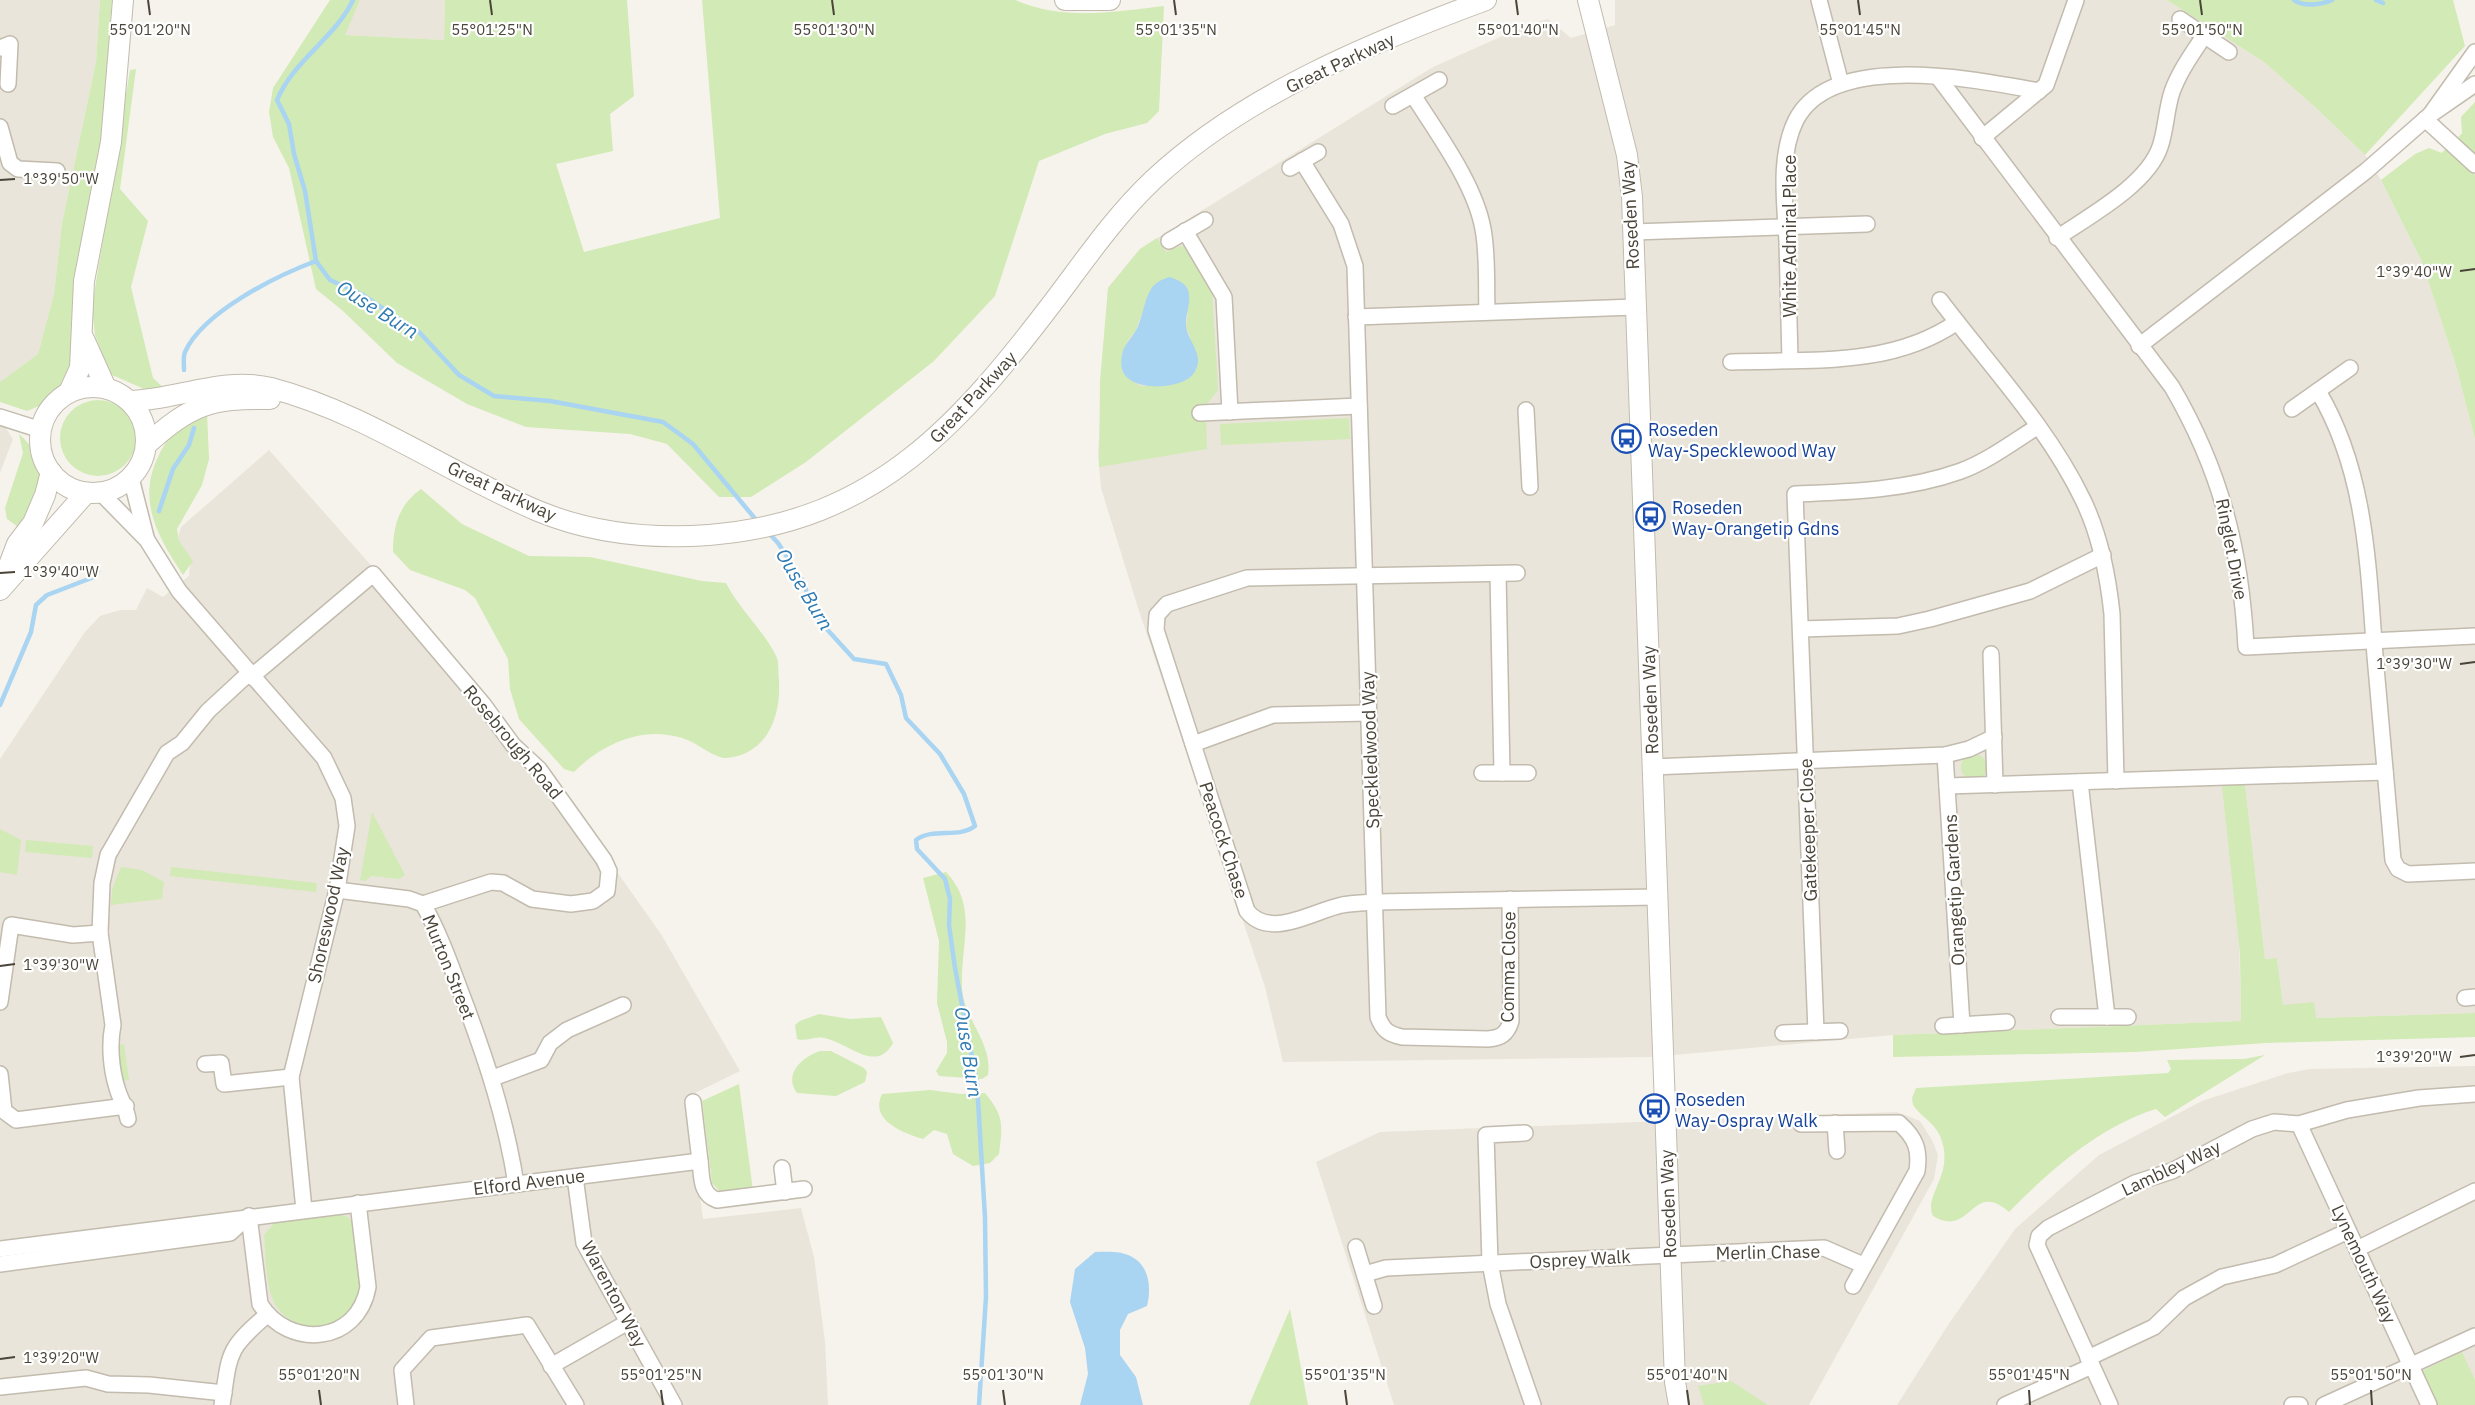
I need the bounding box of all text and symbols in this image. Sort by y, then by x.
text: 55°01'20"N [109,20,191,39]
text: 55°01'25"N [451,20,533,39]
text: 55°01'30"N [793,20,875,39]
text: 55°01'35"N [1135,20,1217,39]
text: 55°01'40"N [1477,20,1559,39]
text: 55°01'45"N [1819,20,1901,39]
text: 55°01'50"N [2161,20,2243,39]
street label: Great Parkway [1282,28,1398,98]
street label: White Admiral Place [1778,154,1801,317]
street label: Roseden Way [1616,160,1644,270]
text: 1°39'50"W [23,169,99,188]
text: 1°39'40"W [2376,262,2452,281]
water label: Ouse Burn [332,273,424,345]
street label: Great Parkway [924,346,1022,448]
place label: Roseden Way-Specklewood Way [1648,418,1836,462]
bus stop icon: Roseden Way-Specklewood Way [1611,423,1643,455]
street label: Great Parkway [444,456,560,526]
place label: Roseden Way-Orangetip Gdns [1672,496,1839,540]
street label: Ringlet Drive [2211,496,2253,602]
bus stop icon: Roseden Way-Orangetip Gdns [1635,501,1667,533]
water label: Ouse Burn [770,543,840,635]
text: 1°39'40"W [23,562,99,581]
street label: Roseden Way [1637,645,1663,755]
text: 1°39'30"W [2376,654,2452,673]
street label: Speckledwood Way [1356,671,1384,829]
street label: Rosebrough Road [458,680,568,804]
street label: Gatekeeper Close [1794,758,1822,902]
street label: Peacock Chase [1194,779,1254,901]
street label: Orangetip Gardens [1939,814,1969,966]
street label: Shoreswood Way [302,845,354,985]
street label: Murton Street [417,911,481,1023]
street label: Comma Close [1496,911,1520,1023]
text: 1°39'30"W [23,955,99,974]
water label: Ouse Burn [949,1005,989,1099]
text: 1°39'20"W [2376,1047,2452,1066]
place label: Roseden Way-Ospray Walk [1675,1088,1818,1132]
bus stop icon: Roseden Way-Ospray Walk [1638,1093,1670,1125]
street label: Lambley Way [2118,1135,2224,1201]
street label: Roseden Way [1655,1149,1681,1259]
street label: Elford Avenue [472,1164,586,1200]
street label: Lynemouth Way [2326,1201,2402,1327]
street label: Warenton Way [576,1237,652,1351]
street label: Merlin Chase [1715,1240,1821,1264]
street label: Osprey Walk [1529,1245,1632,1273]
text: 1°39'20"W [23,1348,99,1367]
text: 55°01'20"N [278,1365,360,1384]
text: 55°01'25"N [620,1365,702,1384]
text: 55°01'30"N [962,1365,1044,1384]
text: 55°01'35"N [1304,1365,1386,1384]
text: 55°01'40"N [1646,1365,1728,1384]
text: 55°01'45"N [1988,1365,2070,1384]
text: 55°01'50"N [2330,1365,2412,1384]

